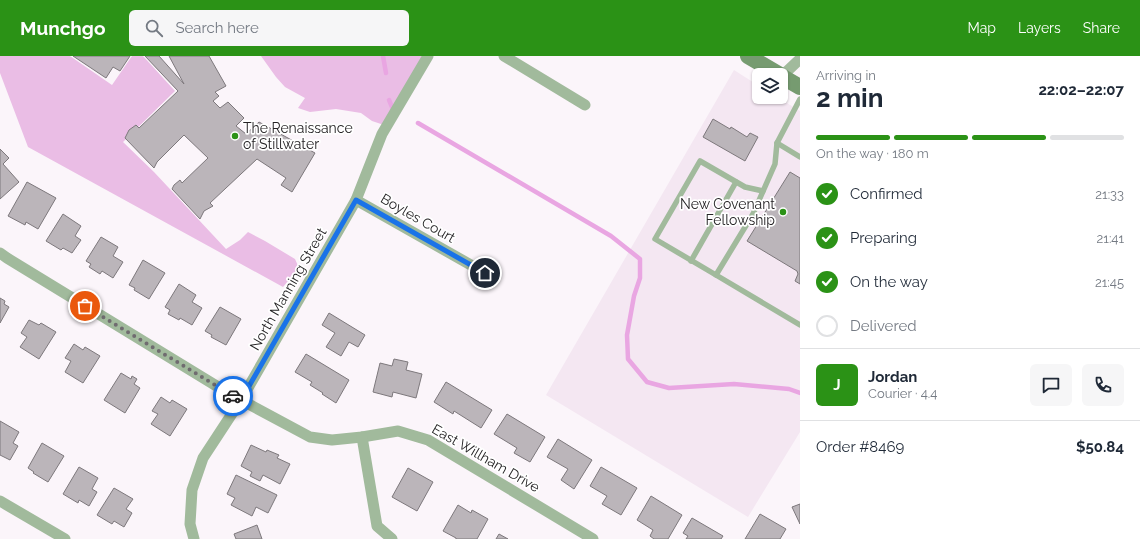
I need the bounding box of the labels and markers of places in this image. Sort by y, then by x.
place label: The Renaissance of Stillwater [243,120,353,152]
marker: The Renaissance of Stillwater [230,131,240,141]
place label: New Covenant Fellowship [680,196,775,228]
marker: New Covenant Fellowship [778,207,788,217]
pin [468,256,502,290]
pin [68,289,102,323]

